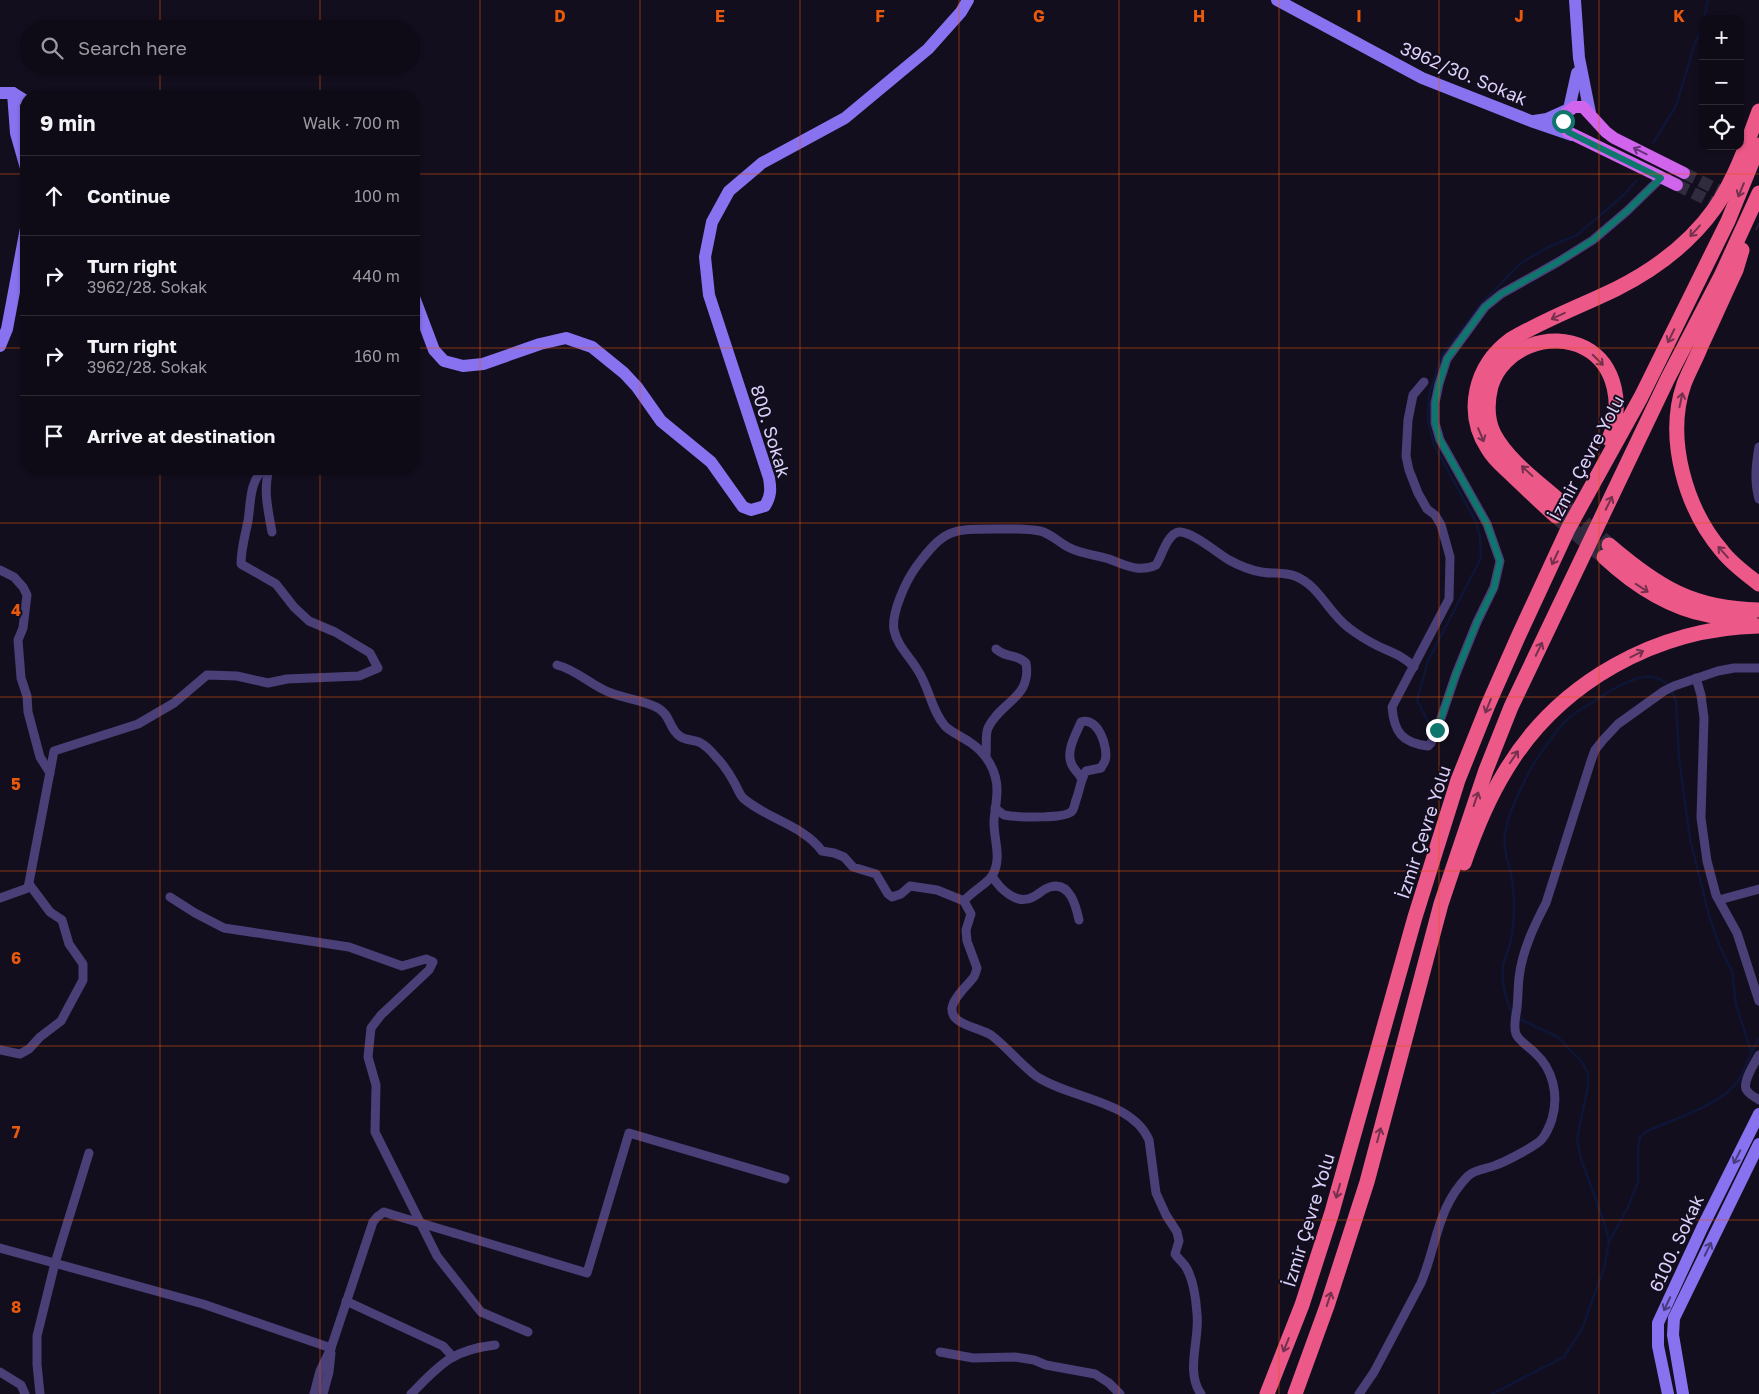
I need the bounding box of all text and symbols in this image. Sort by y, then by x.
text: D [554,6,566,26]
text: E [715,6,725,26]
text: F [875,6,885,26]
text: G [1033,6,1045,26]
text: H [1193,6,1205,26]
text: I [1356,6,1362,26]
text: J [1514,6,1524,26]
text: K [1673,6,1685,26]
map controls [1699,15,1744,150]
button: + [1699,15,1744,60]
search box [20,20,420,75]
icon: search [38,34,66,62]
text: Search here [78,36,187,59]
street label: 3962/30. Sokak [1397,36,1531,110]
button: − [1699,60,1744,105]
button: locate [1699,105,1744,150]
text: 9 min [40,110,95,136]
route start [1552,110,1575,133]
text: Walk · 700 m [303,113,400,133]
one-way arrow [1633,146,1648,155]
icon: ahead [40,182,68,210]
one-way arrow [1735,182,1745,197]
text: Continue [87,184,170,207]
text: 100 m [354,186,400,206]
one-way arrow [1689,224,1701,237]
text: Turn right [87,254,177,277]
icon: right [40,262,68,290]
text: 440 m [352,266,400,286]
text: 3962/28. Sokak [87,277,207,297]
one-way arrow [1551,311,1566,321]
one-way arrow [1665,328,1675,343]
text: Turn right [87,334,177,357]
icon: right [40,342,68,370]
text: 160 m [354,346,400,366]
one-way arrow [1592,354,1605,366]
text: 3962/28. Sokak [87,357,207,377]
street label: 800. Sokak [746,382,796,480]
street label: İzmir Çevre Yolu [1544,392,1628,524]
one-way arrow [1677,393,1686,409]
icon: arrive [40,422,68,450]
text: Arrive at destination [87,424,275,447]
one-way arrow [1477,427,1487,442]
one-way arrow [1521,466,1534,477]
one-way arrow [1605,496,1614,511]
one-way arrow [1717,545,1729,558]
one-way arrow [1550,550,1559,565]
one-way arrow [1634,583,1648,593]
text: 4 [11,600,21,620]
one-way arrow [1534,642,1544,657]
one-way arrow [1629,649,1644,658]
one-way arrow [1483,698,1492,713]
route end [1426,719,1449,742]
one-way arrow [1509,751,1519,765]
street label: İzmir Çevre Yolu [1391,763,1455,901]
text: 5 [11,774,21,794]
one-way arrow [1472,792,1481,807]
text: 6 [11,948,21,968]
text: 7 [12,1122,21,1142]
one-way arrow [1375,1127,1385,1143]
street label: İzmir Çevre Yolu [1277,1150,1339,1290]
one-way arrow [1732,1150,1742,1165]
one-way arrow [1332,1183,1342,1199]
street label: 6100. Sokak [1644,1191,1708,1295]
one-way arrow [1703,1242,1713,1257]
one-way arrow [1325,1291,1335,1307]
one-way arrow [1662,1296,1671,1311]
text: 8 [11,1297,21,1317]
one-way arrow [1281,1337,1290,1352]

